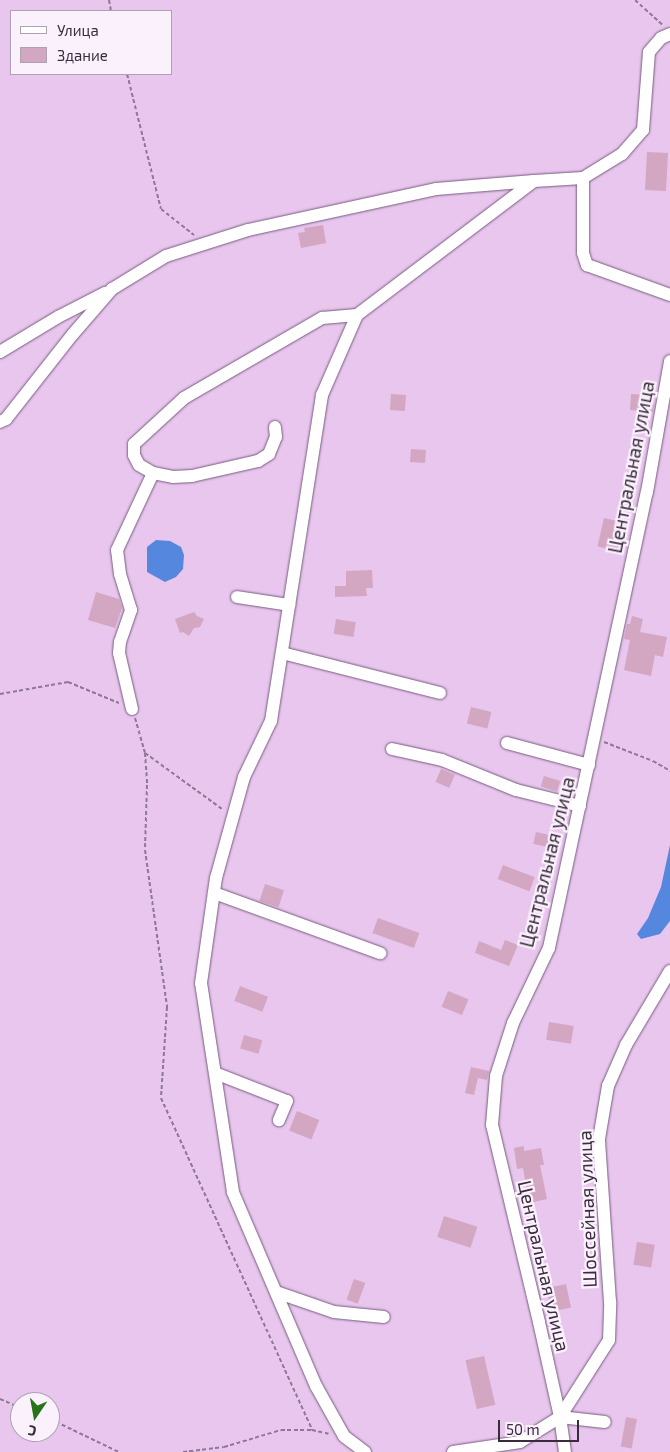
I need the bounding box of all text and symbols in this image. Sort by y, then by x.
legend [10,10,172,75]
text: Улица [57,21,99,39]
text: Здание [57,46,108,64]
street label: Центральная улица [603,379,659,555]
street label: Центральная улица [515,774,579,950]
street label: Шоссейная улица [573,1130,601,1288]
street label: Центральная улица [513,1178,575,1354]
north arrow [10,1392,60,1442]
scale bar [500,1410,581,1442]
text: 50 m [506,1420,540,1438]
text: С [26,1422,38,1440]

